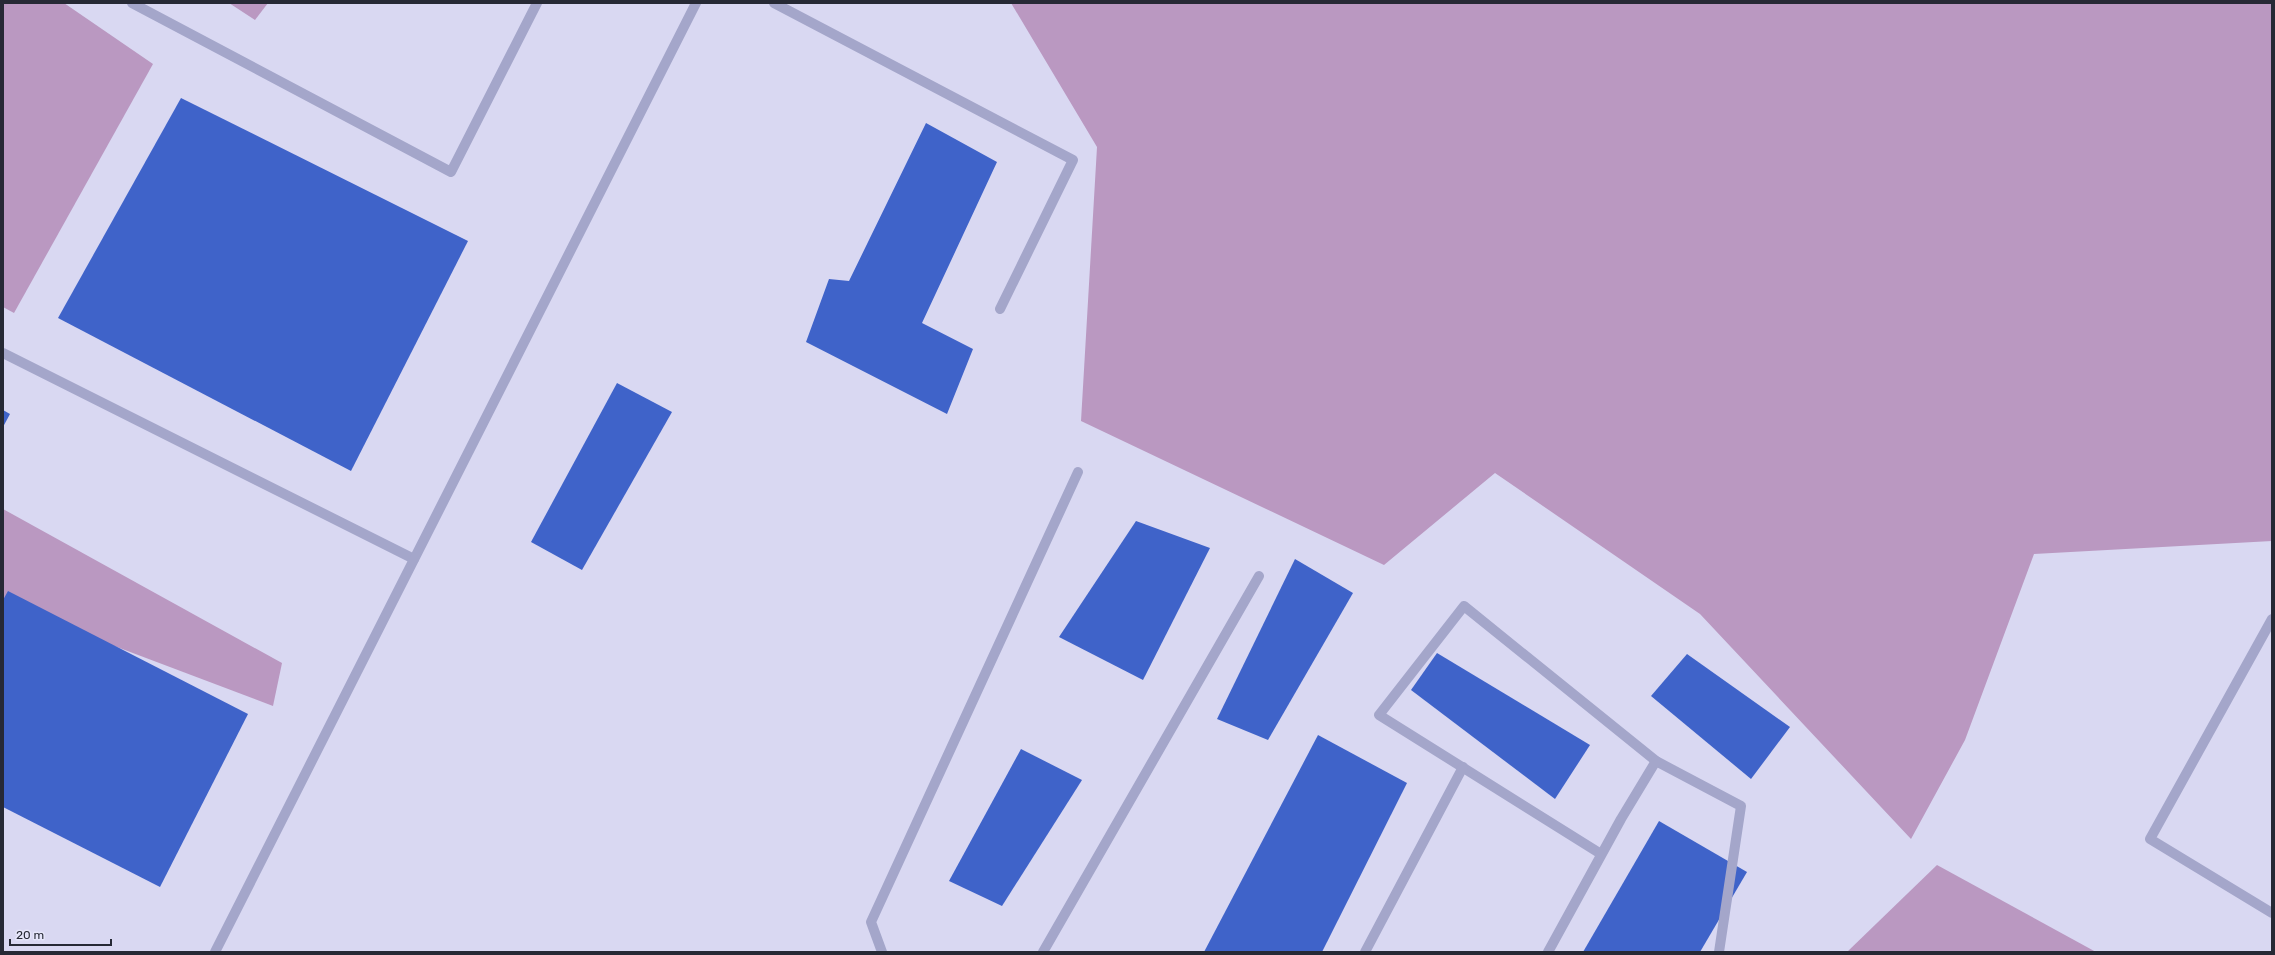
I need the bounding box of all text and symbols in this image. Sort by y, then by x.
scale bar [10,921,111,947]
text: 20 m [16,928,44,942]

